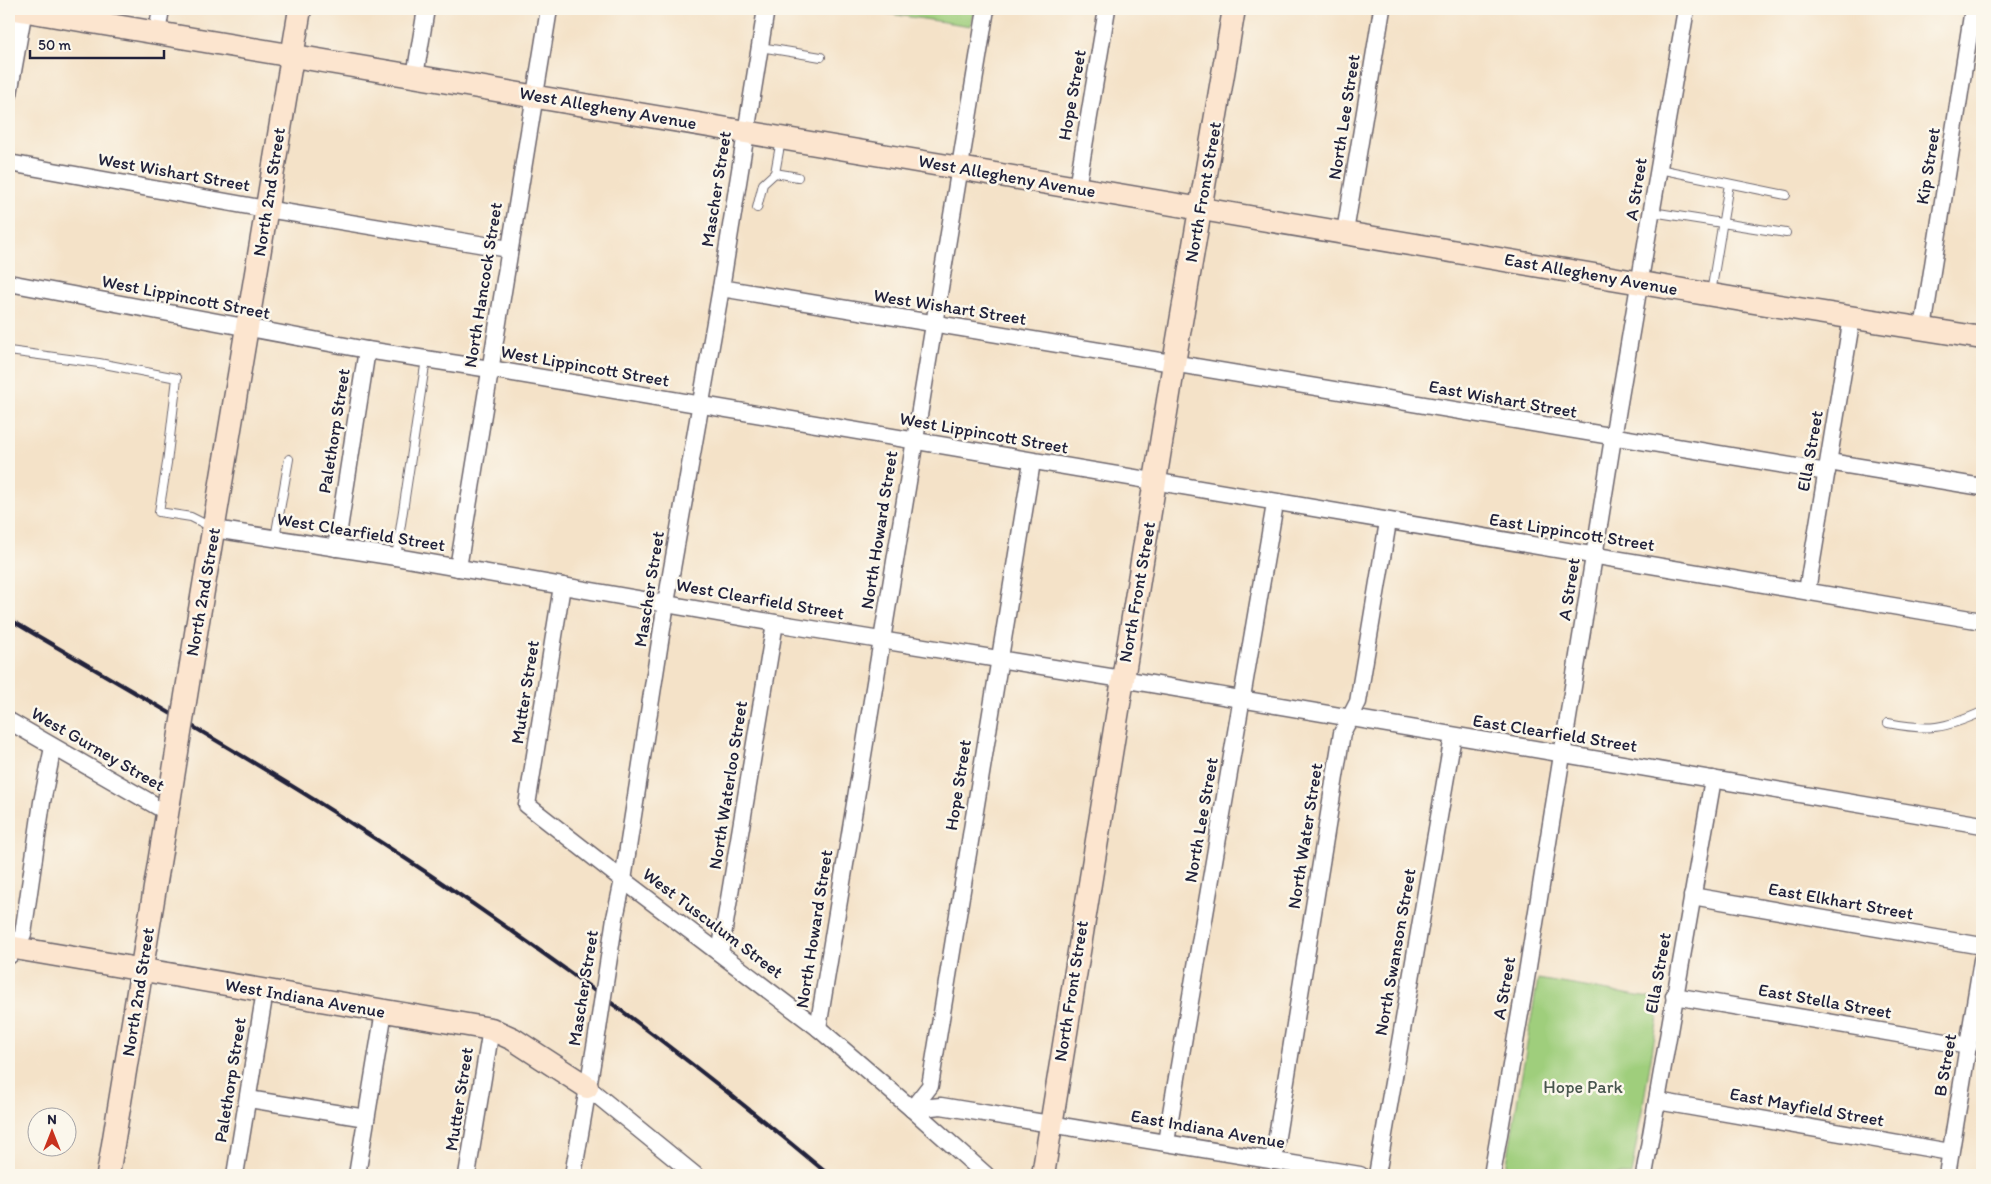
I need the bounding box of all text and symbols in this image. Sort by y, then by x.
scale bar [30,28,164,60]
text: 50 m [38,36,71,54]
street label: Hope Street [1053,48,1091,142]
street label: North Lee Street [1323,52,1365,181]
street label: West Allegheny Avenue [518,82,698,134]
street label: North Front Street [1180,120,1226,264]
street label: North 2nd Street [248,126,290,258]
street label: Kip Street [1911,126,1945,206]
street label: Mascher Street [696,129,736,249]
street label: West Wishart Street [96,148,252,196]
street label: West Allegheny Avenue [917,150,1097,202]
street label: A Street [1620,156,1652,222]
street label: North Hancock Street [459,200,507,369]
street label: East Allegheny Avenue [1503,248,1679,300]
street label: West Lippincott Street [100,270,272,324]
street label: West Wishart Street [872,284,1028,330]
street label: West Lippincott Street [499,340,671,392]
street label: Palethorp Street [313,367,355,495]
street label: East Wishart Street [1427,375,1579,423]
street label: West Lippincott Street [898,407,1070,459]
street label: Ella Street [1792,409,1828,493]
street label: North Howard Street [856,449,902,611]
street label: West Clearfield Street [275,508,447,556]
street label: East Lippincott Street [1488,508,1657,556]
street label: North Front Street [1114,520,1160,664]
street label: North 2nd Street [181,526,225,658]
street label: Mascher Street [629,529,669,649]
street label: A Street [1553,556,1585,622]
street label: West Clearfield Street [674,573,846,625]
street label: Mutter Street [506,638,544,745]
street label: North Waterloo Street [704,699,752,871]
street label: West Gurney Street [27,702,169,796]
street label: East Clearfield Street [1471,709,1639,757]
street label: Hope Street [940,738,976,832]
street label: North Lee Street [1179,755,1223,884]
street label: North Water Street [1283,761,1327,910]
street label: North Howard Street [791,848,837,1010]
street label: West Tusculum Street [638,863,788,983]
street label: North Swanson Street [1369,866,1421,1037]
street label: East Elkhart Street [1767,877,1916,925]
street label: North Front Street [1049,919,1093,1063]
street label: North 2nd Street [117,926,159,1058]
street label: Mascher Street [563,928,603,1048]
street label: Ella Street [1640,931,1676,1015]
street label: A Street [1488,955,1520,1021]
street label: West Indiana Avenue [223,973,387,1023]
street label: East Stella Street [1757,978,1894,1024]
street label: Palethorp Street [209,1016,251,1144]
street label: B Street [1929,1032,1961,1098]
street label: Mutter Street [440,1045,478,1152]
park label: Hope Park [1543,1076,1623,1098]
street label: East Mayfield Street [1728,1083,1886,1131]
street label: East Indiana Avenue [1129,1105,1287,1153]
north arrow [28,1106,78,1156]
text: N [47,1111,57,1128]

